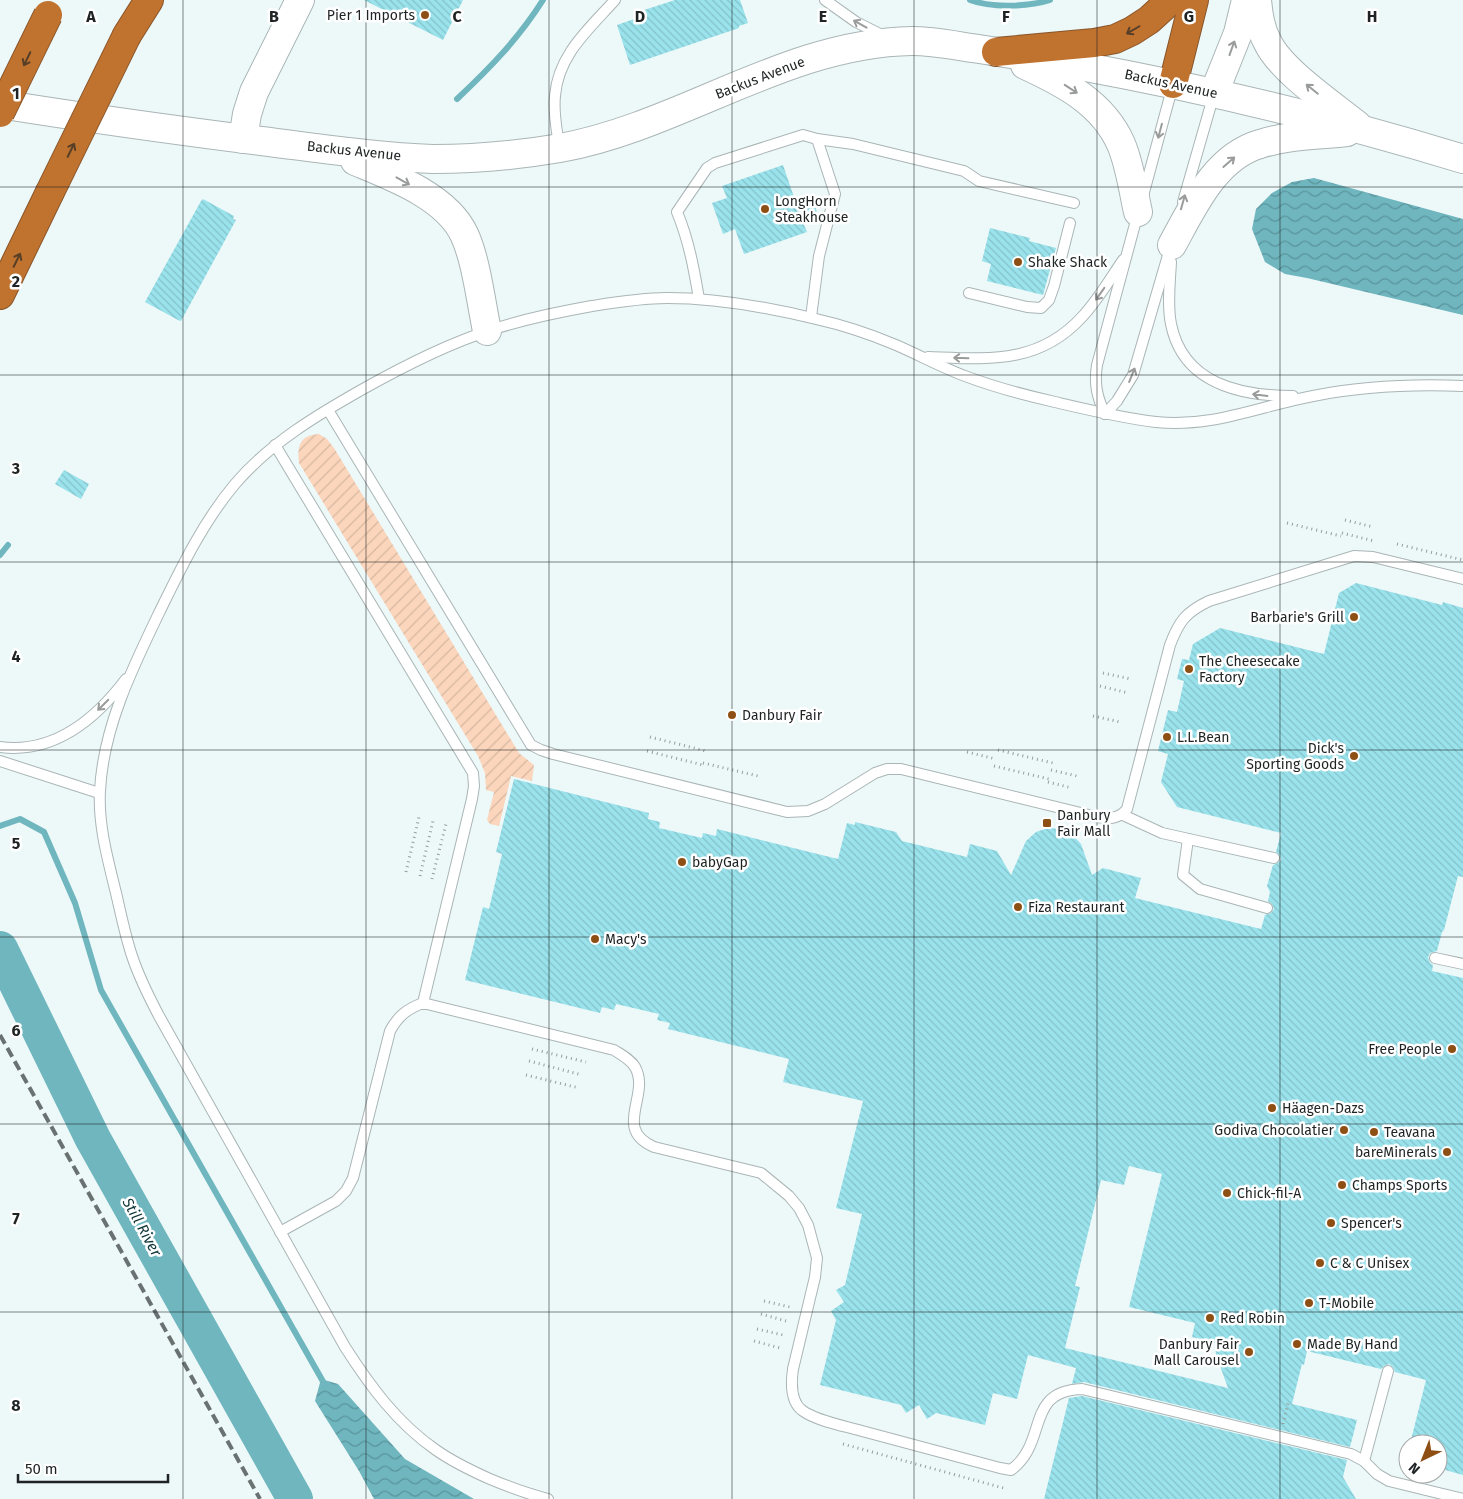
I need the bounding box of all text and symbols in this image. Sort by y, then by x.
text: A [85,7,96,26]
text: B [269,7,279,26]
place label: Pier 1 Imports [327,7,415,24]
text: C [452,7,462,26]
text: D [635,7,645,26]
text: E [819,7,827,26]
text: F [1002,7,1010,26]
text: G [1184,7,1194,26]
text: H [1367,7,1377,26]
marker: Pier 1 Imports [419,9,431,21]
one-way arrow [853,19,867,29]
one-way arrow [1126,25,1140,35]
one-way arrow [1228,40,1237,56]
one-way arrow [22,51,31,66]
street label: Backus Avenue [713,53,807,103]
street label: Backus Avenue [1123,66,1219,102]
one-way arrow [1306,83,1319,94]
text: 1 [12,84,20,103]
one-way arrow [1064,84,1078,94]
one-way arrow [1155,122,1164,138]
street label: Backus Avenue [306,138,402,164]
one-way arrow [67,143,76,158]
one-way arrow [1222,156,1235,168]
one-way arrow [395,177,410,186]
place label: LongHorn Steakhouse [775,193,848,226]
one-way arrow [1179,195,1189,211]
marker: LongHorn Steakhouse [759,203,771,215]
one-way arrow [12,252,22,267]
place label: Shake Shack [1028,254,1108,271]
marker: Shake Shack [1012,256,1024,268]
text: 2 [12,272,20,291]
one-way arrow [1095,286,1105,300]
one-way arrow [953,354,969,363]
one-way arrow [1128,368,1138,383]
one-way arrow [1253,390,1269,400]
text: 3 [11,459,20,478]
place label: Barbarie's Grill [1250,609,1344,626]
marker: Barbarie's Grill [1348,611,1360,623]
text: 4 [11,647,21,666]
place label: The Cheesecake Factory [1199,653,1300,686]
marker: The Cheesecake Factory [1183,663,1195,675]
one-way arrow [96,699,109,711]
place label: Danbury Fair [742,707,823,724]
marker: Danbury Fair [726,709,738,721]
place label: L.L.Bean [1177,729,1230,746]
marker: L.L.Bean [1161,731,1173,743]
place label: Dick's Sporting Goods [1246,740,1344,773]
marker: Dick's Sporting Goods [1348,750,1360,762]
place label: Danbury Fair Mall [1057,807,1111,840]
marker: Danbury Fair Mall [1041,817,1053,829]
text: 5 [12,834,21,853]
place label: babyGap [692,854,748,871]
marker: babyGap [676,856,688,868]
place label: Fiza Restaurant [1028,899,1125,916]
marker: Fiza Restaurant [1012,901,1024,913]
place label: Macy's [605,931,647,948]
marker: Macy's [589,933,601,945]
text: 6 [11,1021,21,1040]
place label: Free People [1368,1041,1442,1058]
marker: Free People [1446,1043,1458,1055]
place label: Häagen-Dazs [1282,1100,1365,1117]
marker: Häagen-Dazs [1266,1102,1278,1114]
place label: Godiva Chocolatier [1214,1122,1335,1139]
marker: Godiva Chocolatier [1338,1124,1350,1136]
place label: Teavana [1384,1124,1435,1141]
marker: Teavana [1368,1126,1380,1138]
place label: bareMinerals [1355,1144,1437,1161]
marker: bareMinerals [1441,1146,1453,1158]
place label: Champs Sports [1352,1177,1448,1194]
marker: Champs Sports [1336,1179,1348,1191]
place label: Chick-fil-A [1237,1185,1301,1202]
marker: Chick-fil-A [1221,1187,1233,1199]
water label: Still River [118,1194,166,1260]
text: 7 [12,1209,20,1228]
place label: Spencer's [1341,1215,1402,1232]
marker: Spencer's [1325,1217,1337,1229]
place label: C & C Unisex [1330,1255,1409,1272]
marker: C & C Unisex [1314,1257,1326,1269]
place label: T-Mobile [1319,1295,1374,1312]
marker: T-Mobile [1303,1297,1315,1309]
place label: Red Robin [1220,1310,1285,1327]
marker: Red Robin [1204,1312,1216,1324]
place label: Danbury Fair Mall Carousel [1154,1336,1240,1369]
place label: Made By Hand [1307,1336,1398,1353]
marker: Made By Hand [1291,1338,1303,1350]
marker: Danbury Fair Mall Carousel [1243,1346,1255,1358]
text: 8 [11,1396,21,1415]
north arrow [1398,1434,1448,1484]
scale bar [18,1452,168,1484]
text: N [1405,1459,1424,1478]
text: 50 m [25,1460,58,1478]

